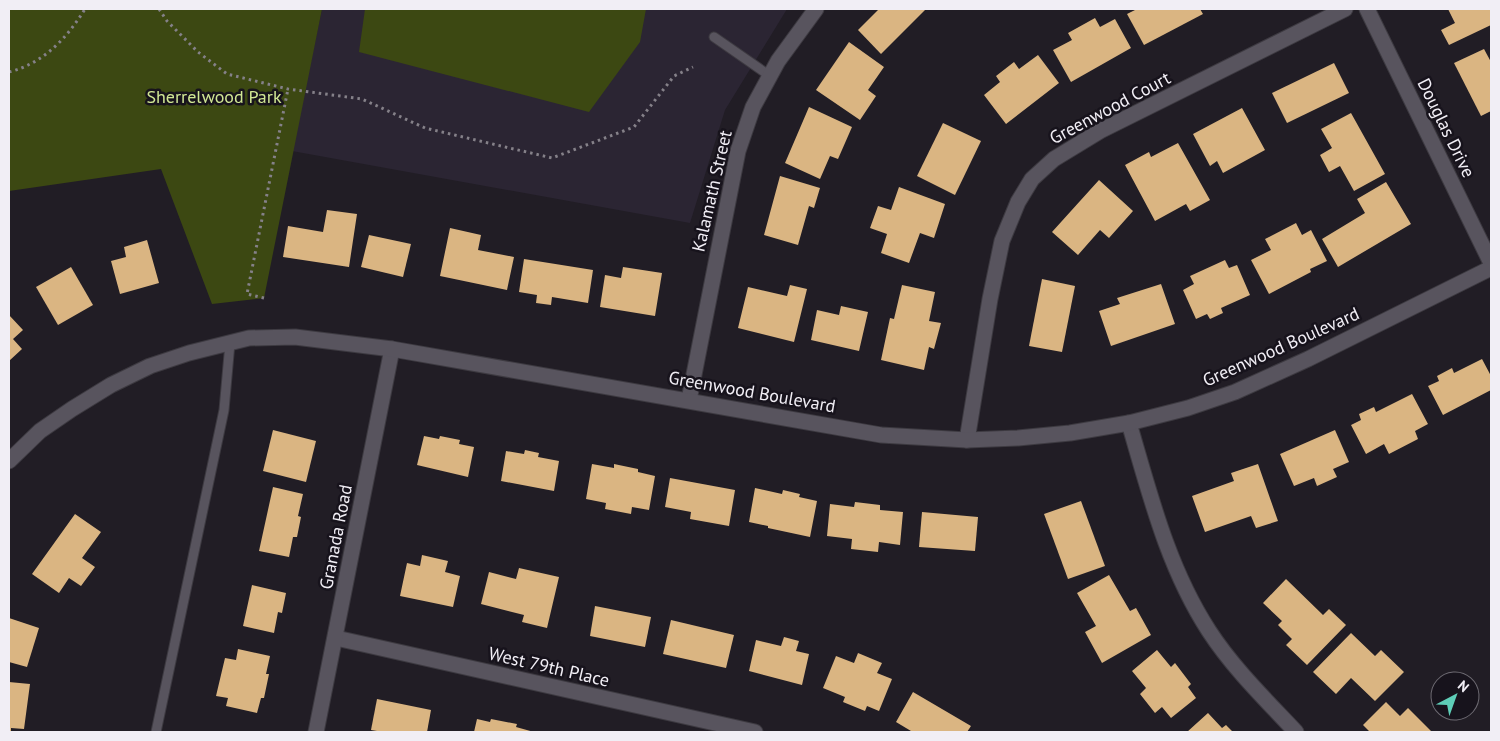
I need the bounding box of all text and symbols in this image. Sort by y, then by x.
street label: Greenwood Court [1045,66,1174,149]
street label: Douglas Drive [1413,74,1480,181]
park label: Sherrelwood Park [146,85,282,108]
street label: Kalamath Street [686,128,737,254]
street label: Greenwood Boulevard [1199,302,1363,391]
street label: Greenwood Boulevard [667,365,837,418]
street label: Granada Road [314,482,357,591]
street label: West 79th Place [486,641,612,692]
north arrow [1430,671,1480,721]
text: N [1454,676,1473,696]

